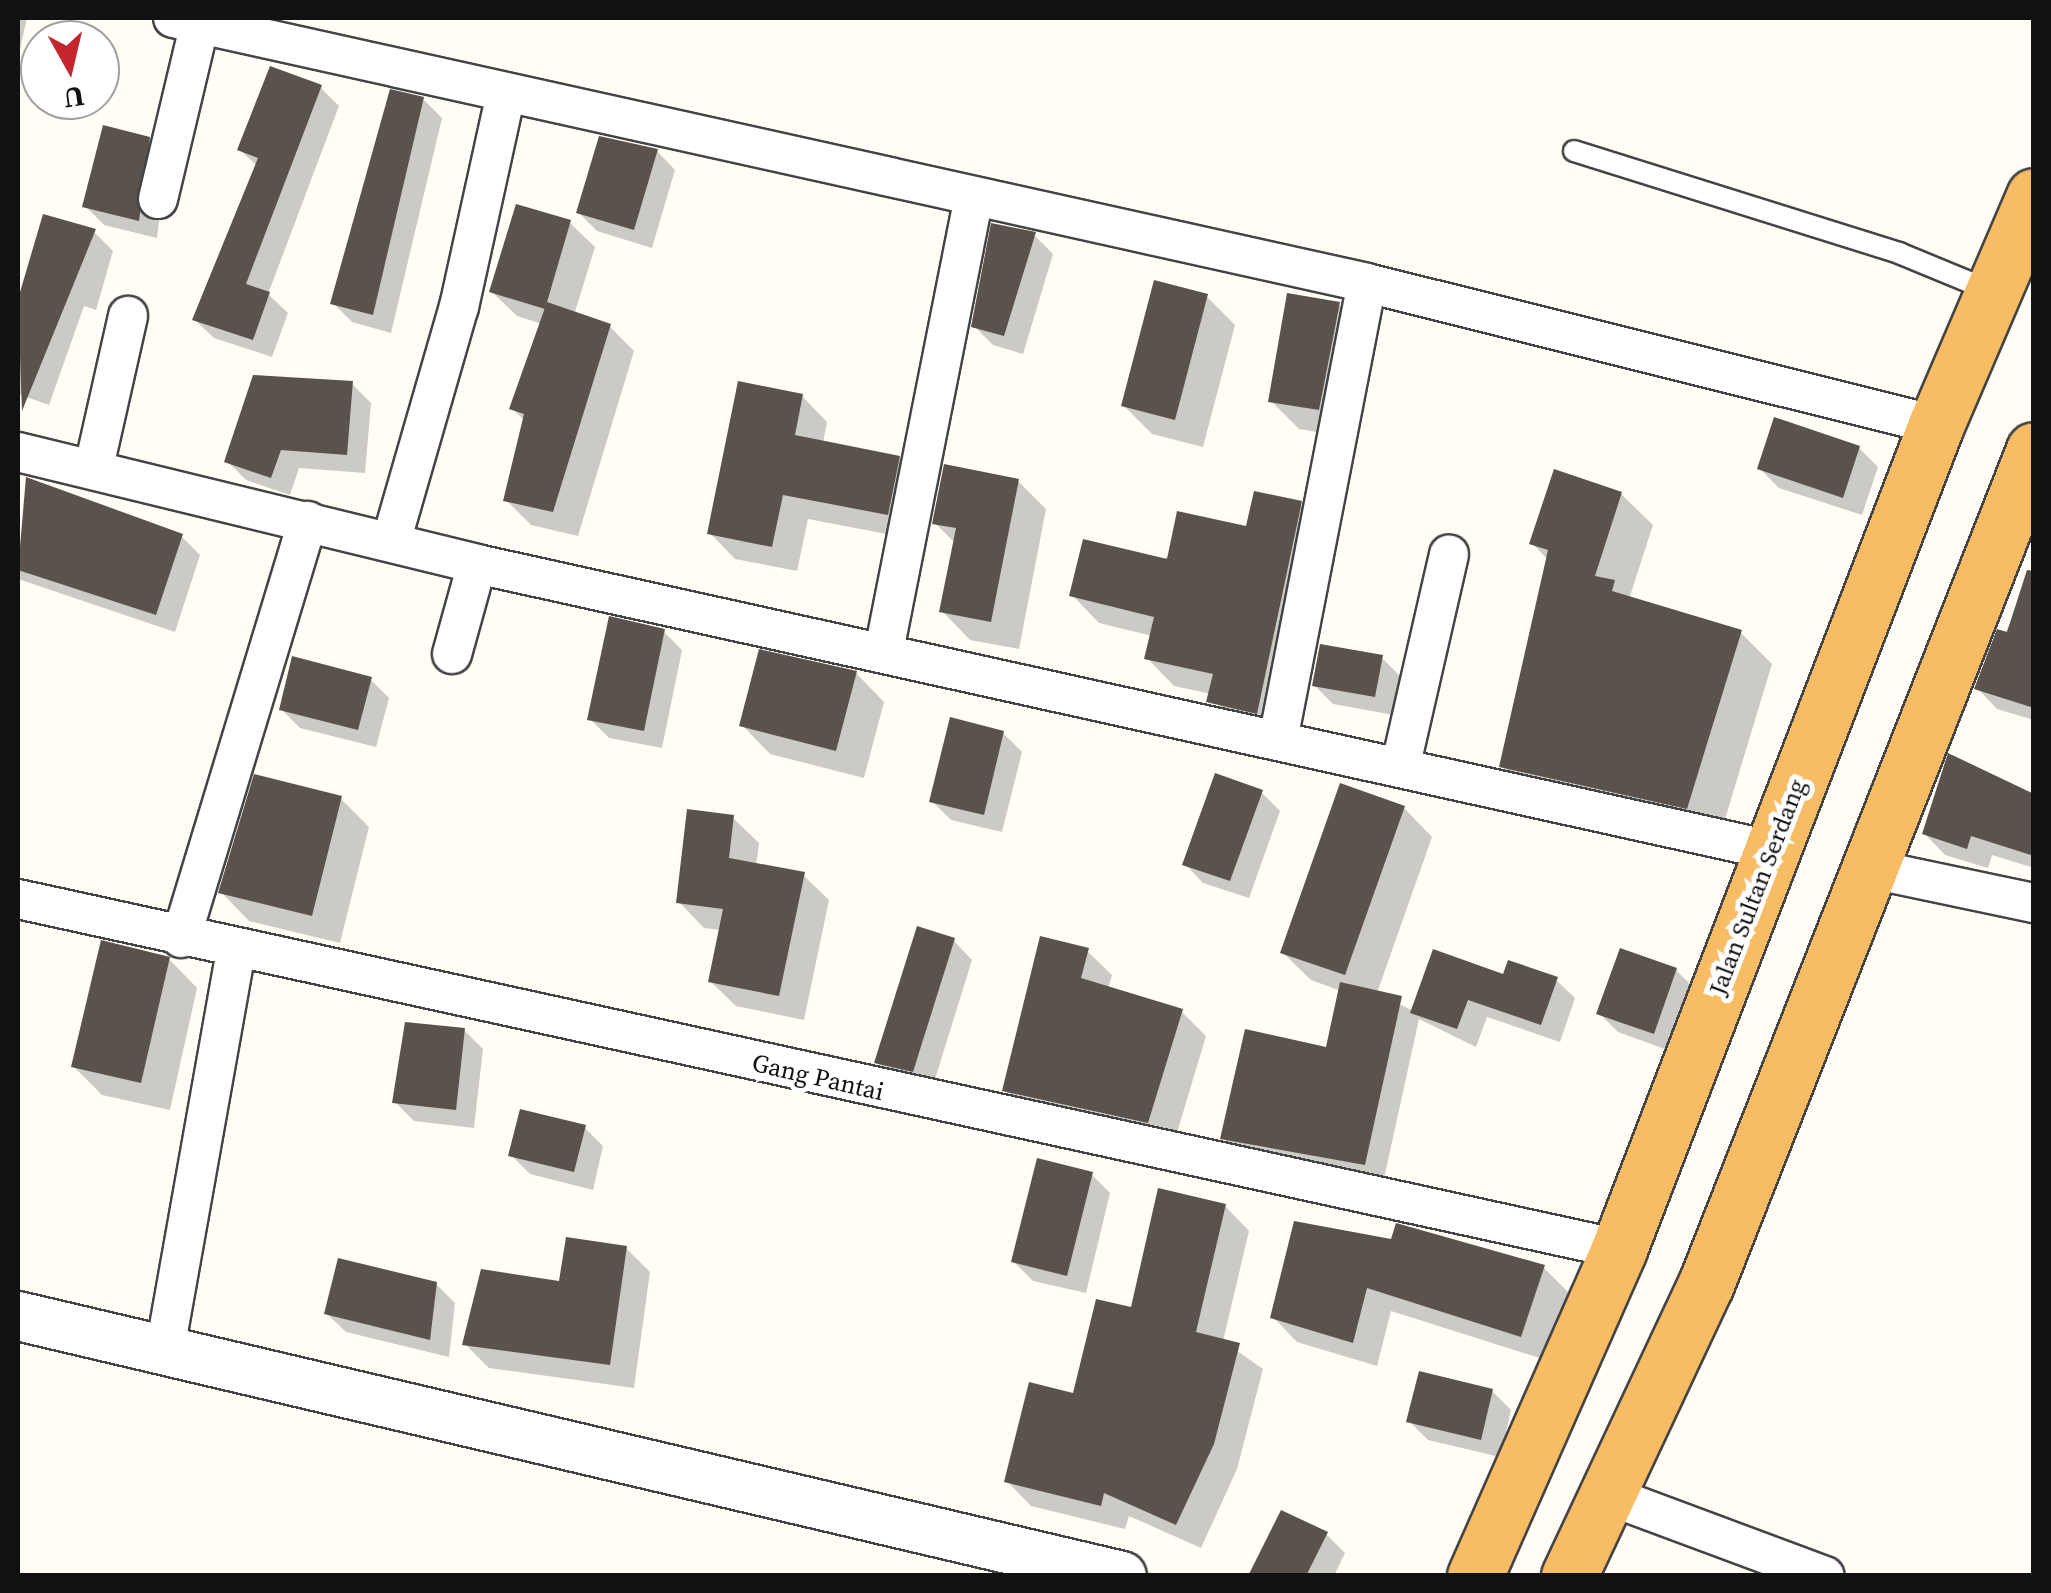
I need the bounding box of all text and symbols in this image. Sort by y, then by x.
north arrow [20,20,120,120]
text: U [61,77,87,118]
street label: Jalan Sultan Serdang [1702,775,1812,999]
street label: Gang Pantai [749,1047,887,1107]

